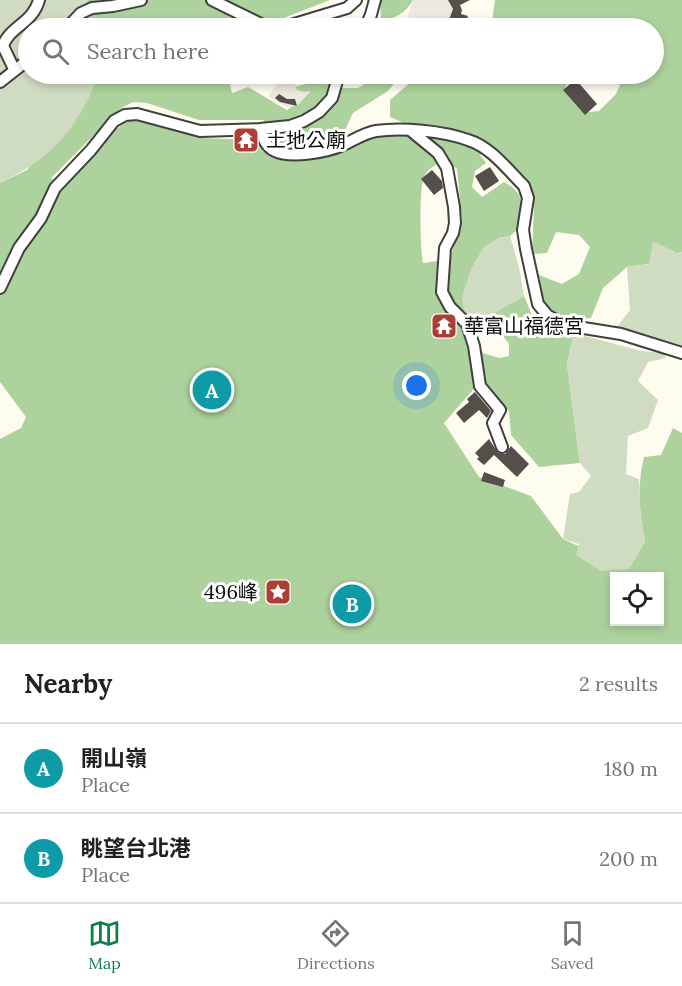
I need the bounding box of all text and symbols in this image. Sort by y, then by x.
search box [18,18,664,84]
icon: search [39,35,72,68]
text: Search here [87,37,209,65]
temple icon: 土地公廟 [231,125,261,155]
place label: 土地公廟 [266,127,346,152]
temple icon: 華富山福德宮 [429,311,459,341]
place label: 華富山福德宮 [464,313,584,338]
pin: A [192,368,232,412]
your location [402,371,431,400]
map controls [610,572,664,626]
button: locate [610,572,664,626]
place icon: 496峰 [263,577,293,607]
place label: 496峰 [204,579,258,604]
pin: B [332,582,372,626]
text: Nearby [24,667,112,700]
text: 2 results [579,671,658,696]
text: 開山嶺 [81,744,147,772]
text: A [37,756,50,781]
text: 180 m [604,756,658,781]
text: Place [81,772,130,797]
text: 眺望台北港 [81,834,191,862]
text: B [37,846,50,871]
text: 200 m [599,846,658,871]
text: Place [81,862,130,887]
tab: Map [88,917,121,973]
tab: Directions [297,917,375,973]
tab: Saved [551,917,594,973]

